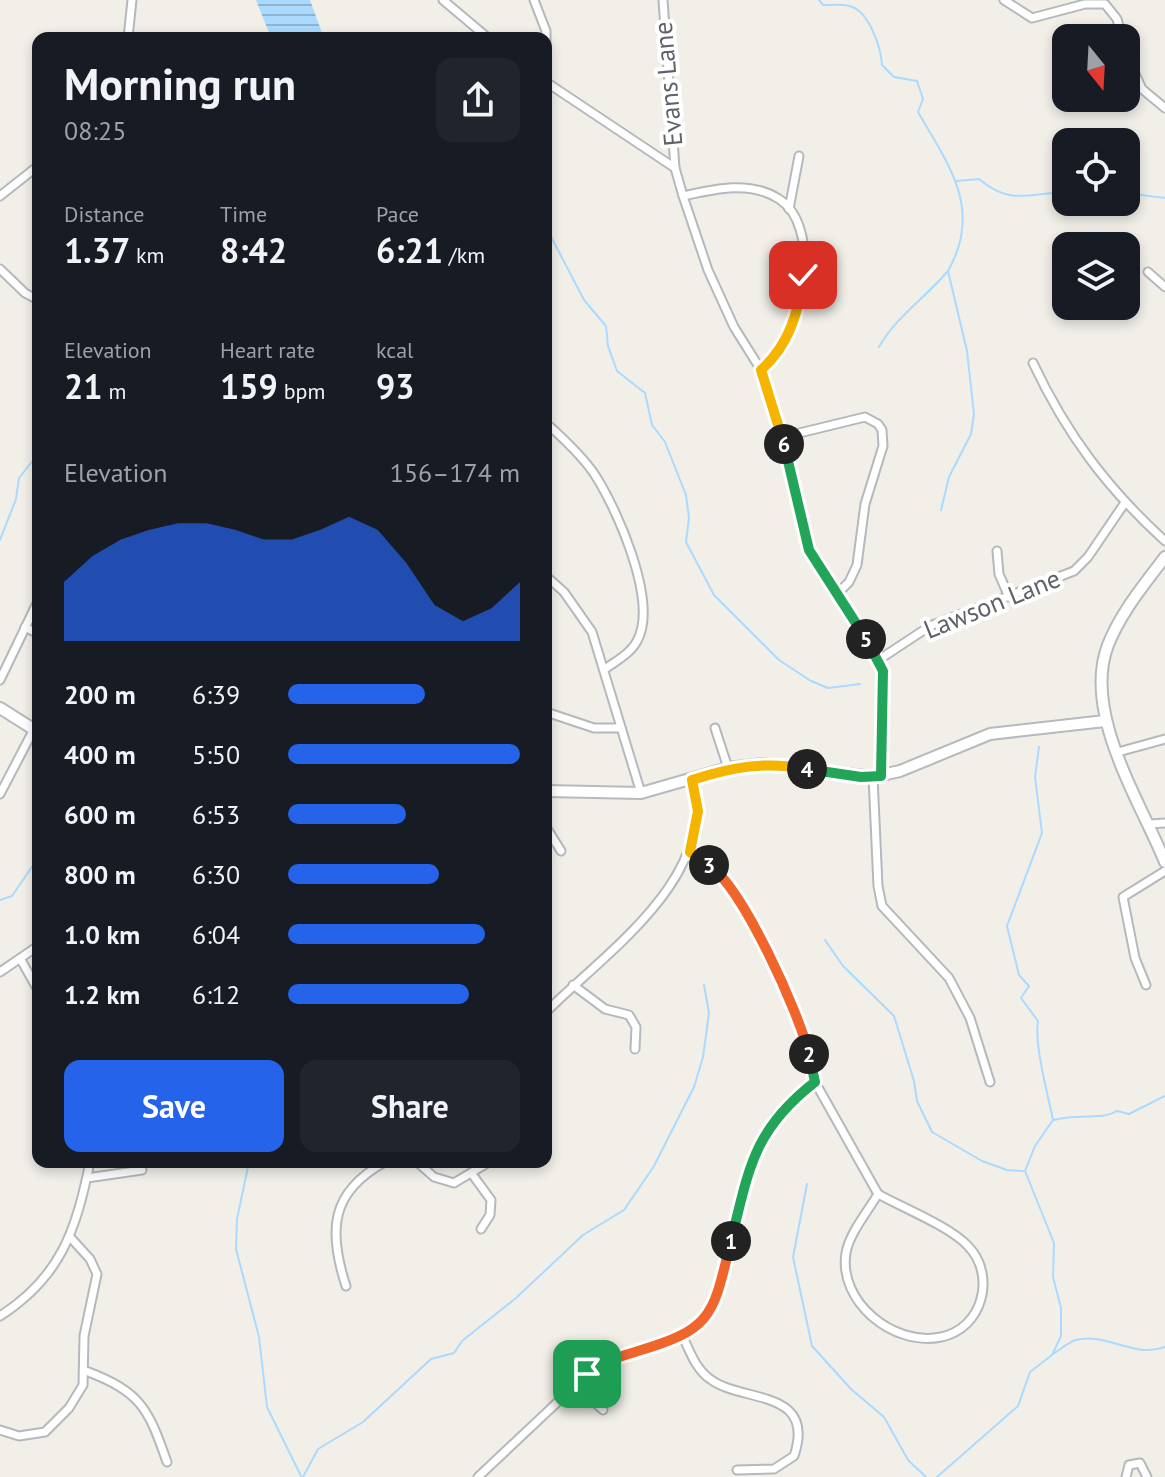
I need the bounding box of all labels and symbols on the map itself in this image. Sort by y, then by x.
street label: Evans Lane [646,20,689,148]
north arrow [1052,24,1140,112]
pin [769,241,837,309]
pin: 6 [764,424,804,464]
street label: Lawson Lane [919,561,1065,646]
pin: 5 [846,619,886,659]
pin: 4 [787,749,827,789]
pin: 3 [689,845,729,885]
pin: 2 [789,1034,829,1074]
pin: 1 [711,1221,751,1261]
pin [553,1340,621,1408]

